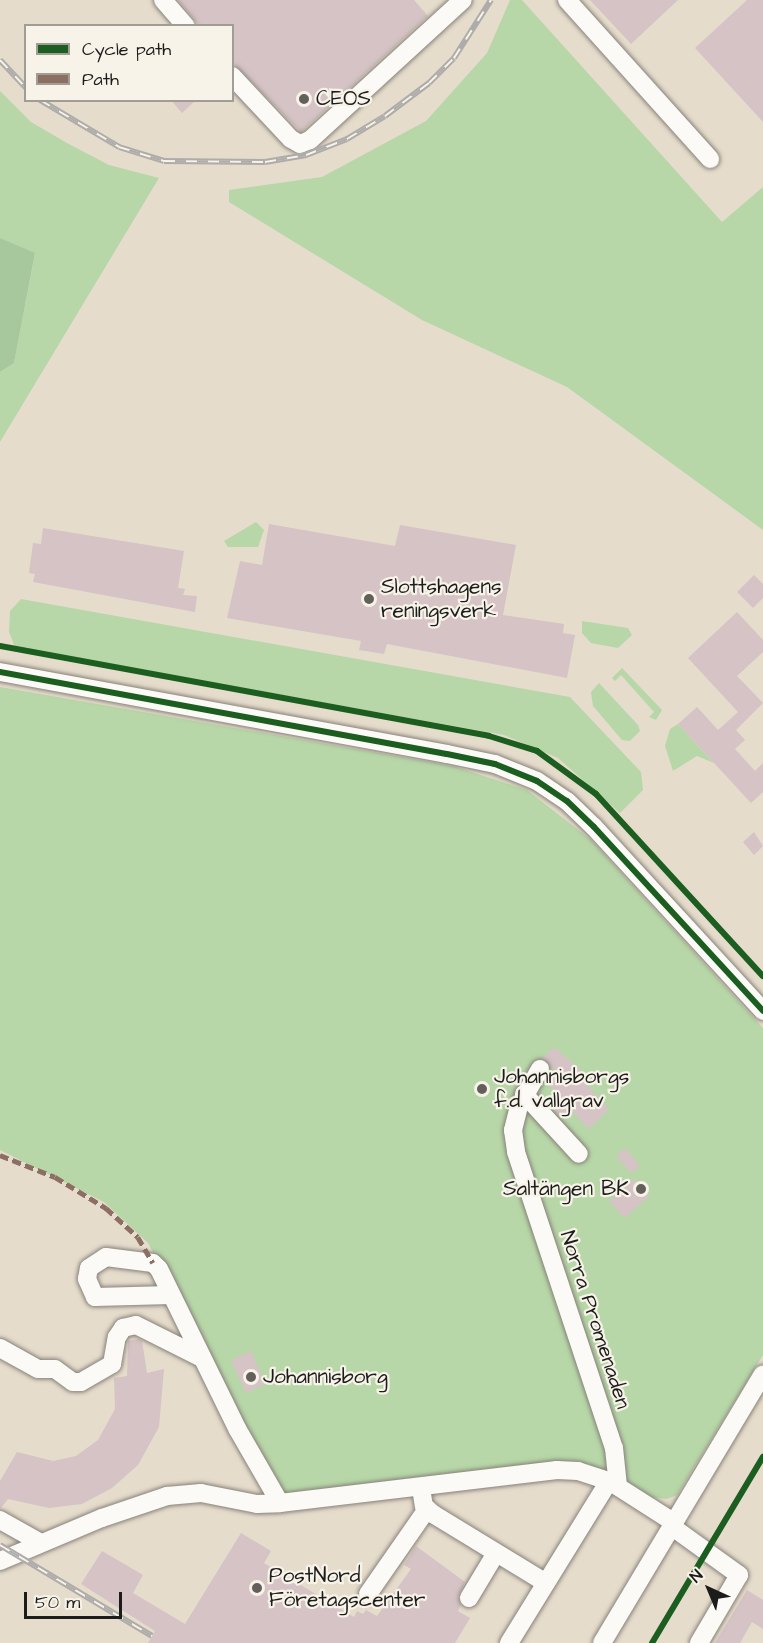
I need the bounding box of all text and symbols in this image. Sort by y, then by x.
legend [24,24,234,102]
text: Cycle path [82,37,171,62]
text: Path [82,67,119,92]
place label: CEOS [316,86,371,112]
marker: CEOS [297,92,311,106]
place label: Slottshagens reningsverk [381,574,501,624]
marker: Slottshagens reningsverk [362,592,376,606]
place label: Johannisborgs f.d. vallgrav [494,1064,629,1114]
marker: Johannisborgs f.d. vallgrav [475,1082,489,1096]
place label: Saltängen BK [503,1176,629,1202]
marker: Saltängen BK [634,1182,648,1196]
street label: Norra Promenaden [554,1228,636,1412]
place label: Johannisborg [263,1364,388,1390]
marker: Johannisborg [244,1370,258,1384]
north arrow [679,1559,739,1619]
place label: PostNord Företagscenter [269,1563,425,1613]
text: N [685,1565,708,1587]
scale bar [27,1580,124,1618]
marker: PostNord Företagscenter [250,1581,264,1595]
text: 50 m [35,1590,80,1615]

